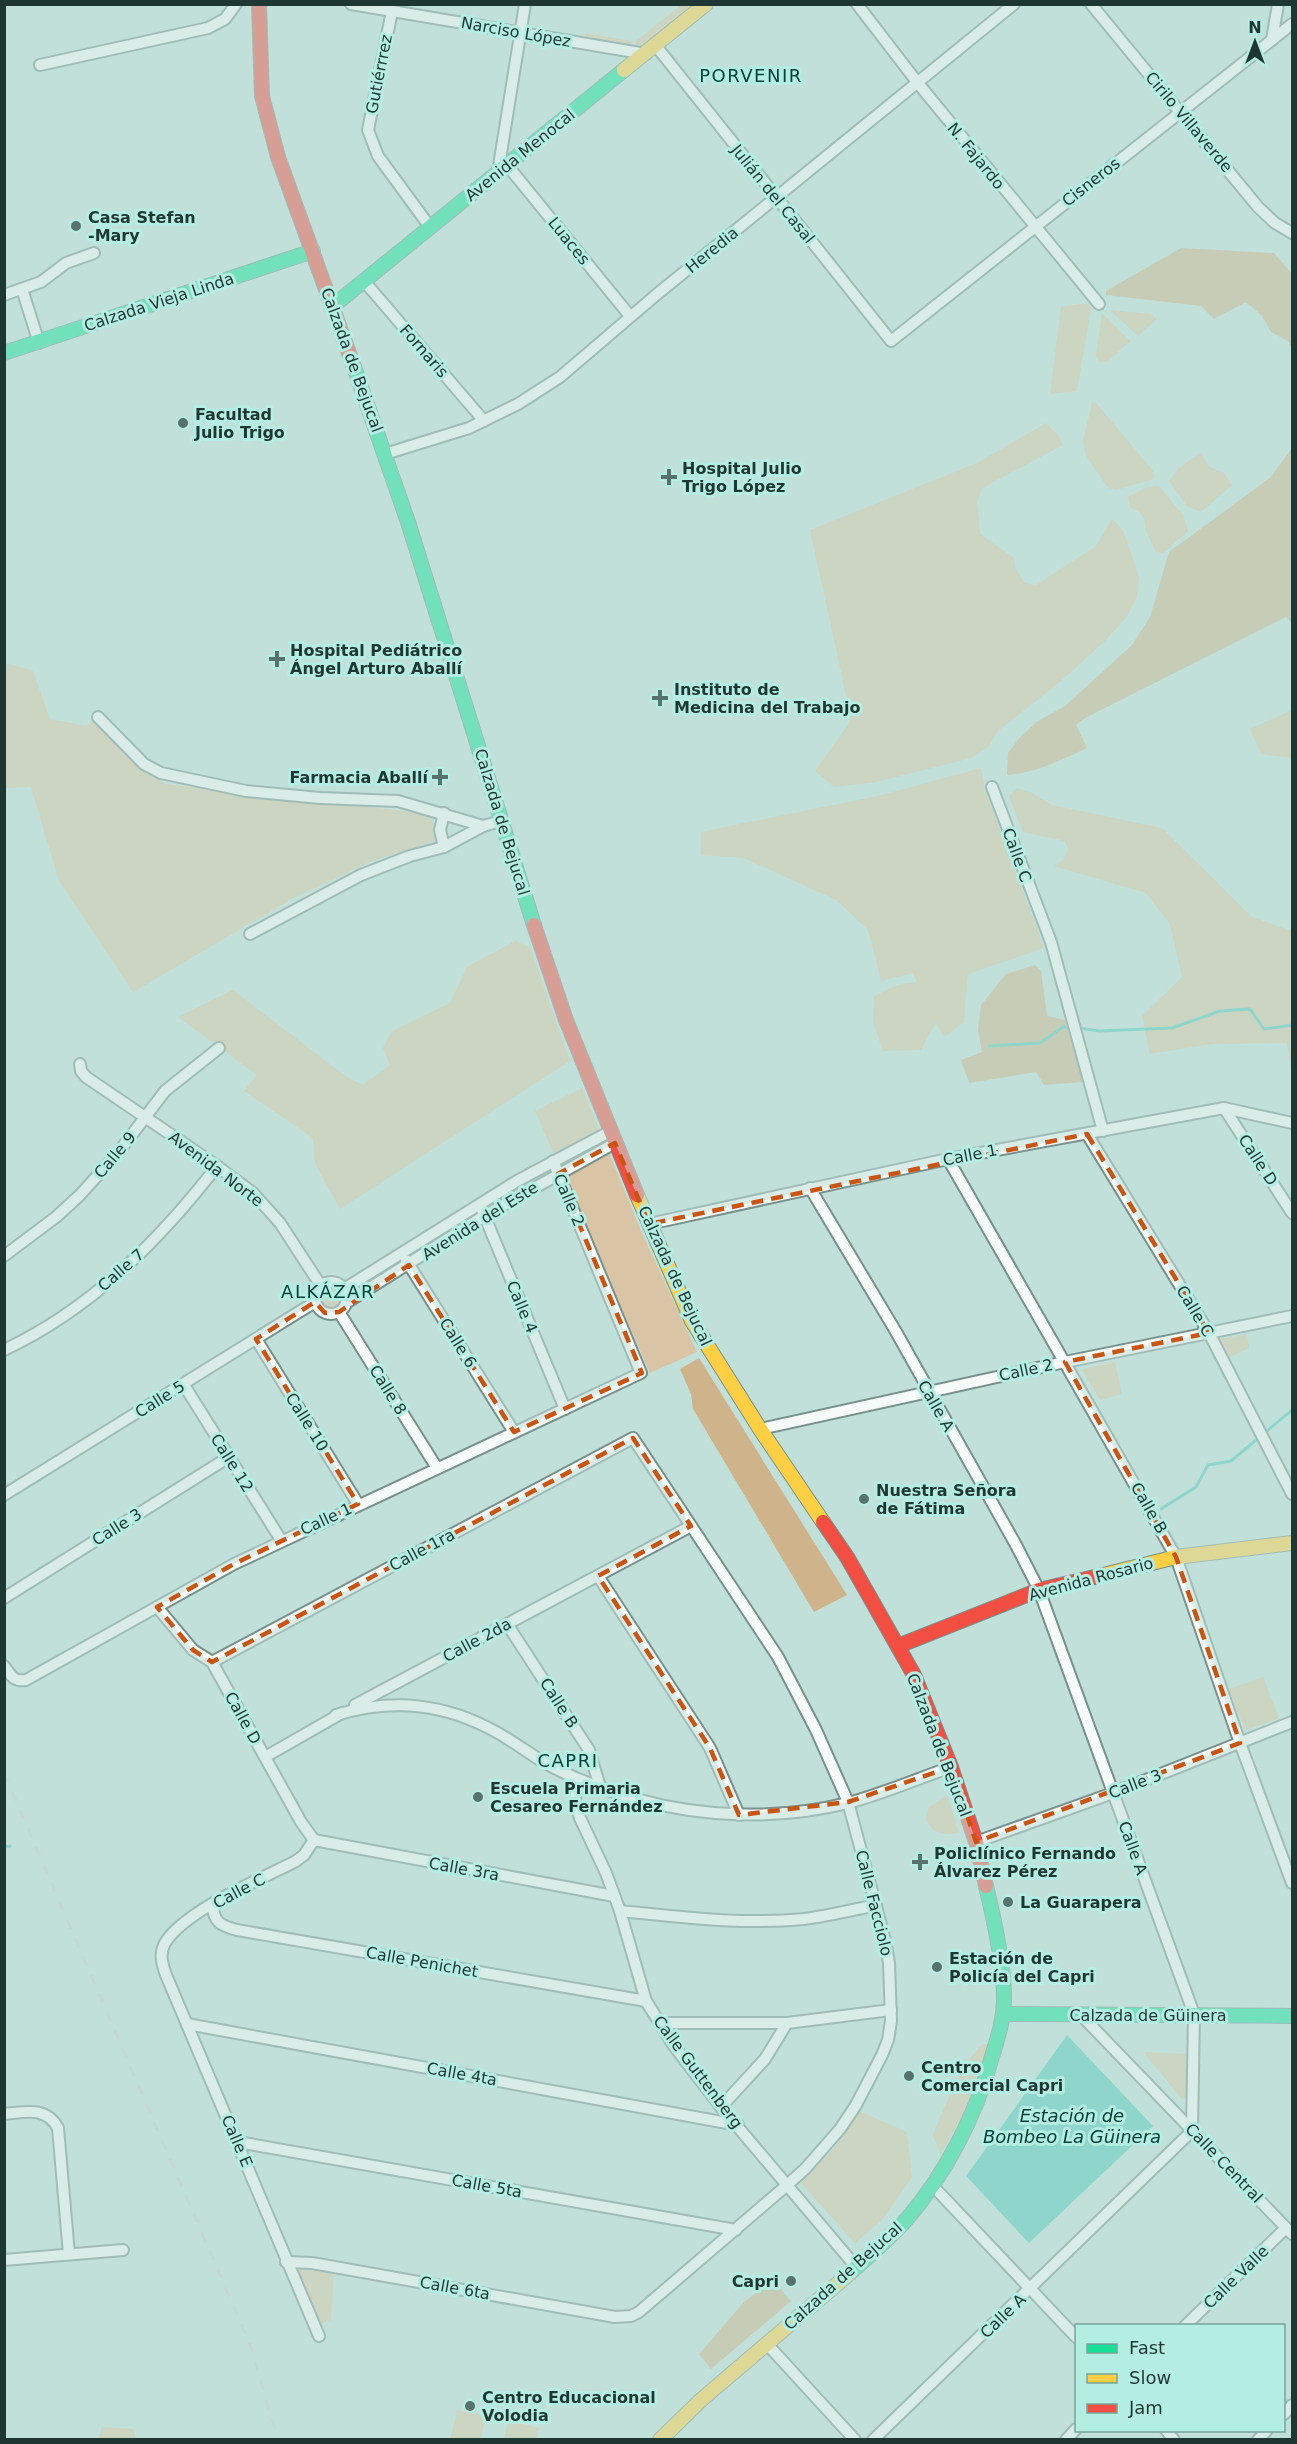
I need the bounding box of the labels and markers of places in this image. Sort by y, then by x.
place label: Casa Stefan -Mary [88,208,196,245]
marker: Casa Stefan -Mary [69,219,83,233]
place label: Facultad Julio Trigo [194,405,285,442]
marker: Facultad Julio Trigo [176,416,190,430]
place label: Hospital Julio Trigo López [682,459,802,496]
marker: Hospital Julio Trigo López [660,468,678,486]
place label: Hospital Pediátrico Ángel Arturo Aballí [290,641,464,678]
marker: Hospital Pediátrico Ángel Arturo Aballí [268,650,286,668]
place label: Instituto de Medicina del Trabajo [674,680,860,717]
marker: Instituto de Medicina del Trabajo [651,689,669,707]
place label: Farmacia Aballí [289,768,430,787]
marker: Farmacia Aballí [433,770,447,784]
place label: Nuestra Señora de Fátima [876,1481,1017,1518]
marker: Nuestra Señora de Fátima [857,1492,871,1506]
place label: Escuela Primaria Cesareo Fernández [490,1779,662,1816]
marker: Escuela Primaria Cesareo Fernández [471,1790,485,1804]
place label: Policlínico Fernando Álvarez Pérez [934,1844,1116,1881]
marker: Policlínico Fernando Álvarez Pérez [911,1853,929,1871]
place label: La Guarapera [1020,1893,1142,1912]
marker: La Guarapera [1001,1895,1015,1909]
place label: Estación de Policía del Capri [949,1949,1095,1986]
marker: Estación de Policía del Capri [930,1960,944,1974]
place label: Centro Comercial Capri [921,2058,1063,2095]
marker: Centro Comercial Capri [902,2069,916,2083]
place label: Capri [732,2272,779,2291]
marker: Capri [784,2274,798,2288]
place label: Centro Educacional Volodia [482,2388,656,2425]
marker: Centro Educacional Volodia [463,2399,477,2413]

